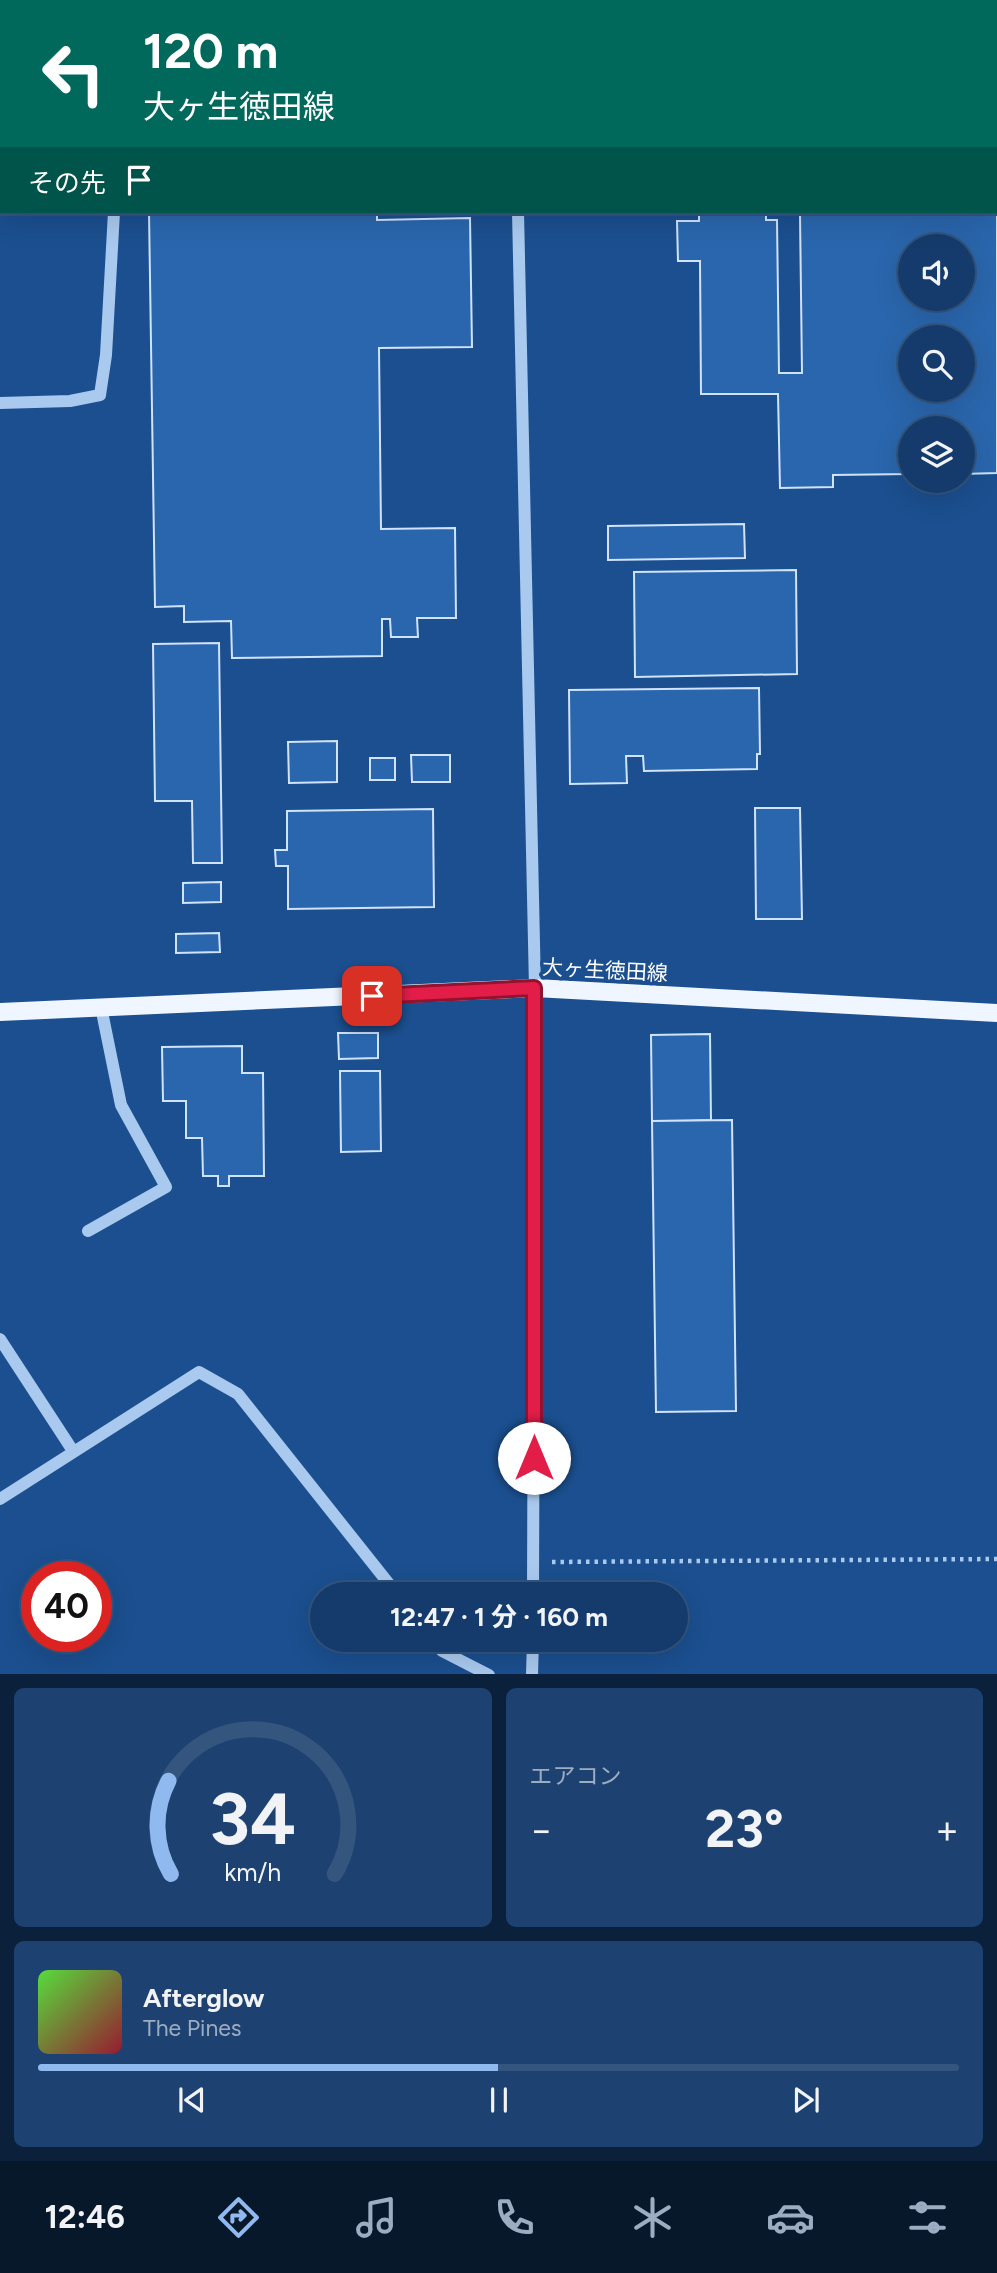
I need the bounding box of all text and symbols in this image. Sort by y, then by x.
text: 120 m [143,21,278,80]
icon: left [28,28,119,119]
text: 大ヶ生徳田線 [143,88,335,126]
icon: arrive [120,161,158,199]
text: その先 [28,167,106,199]
map controls [898,234,975,493]
button: sound [898,234,975,311]
button: search [898,325,975,402]
button: layers [898,416,975,493]
street label: 大ヶ生徳田線 [541,954,669,986]
pin [342,966,402,1026]
icon: arrive [353,977,391,1015]
position arrow [497,1421,571,1495]
speed limit sign: 40 [21,1561,112,1652]
text: 12:47 · 1 分 · 160 m [390,1601,608,1633]
text: エアコン [530,1762,622,1790]
text: 34 [209,1775,296,1862]
text: 23° [705,1798,784,1860]
text: − [530,1807,553,1853]
text: + [935,1807,959,1853]
text: km/h [224,1856,281,1886]
text: Afterglow [143,1982,265,2014]
text: The Pines [143,2014,242,2042]
icon: previous [173,2081,211,2119]
icon: pause [480,2081,518,2119]
icon: next [787,2081,825,2119]
icon: directions [214,2193,263,2242]
icon: music [352,2193,401,2242]
icon: phone [490,2193,539,2242]
icon: climate [628,2193,677,2242]
icon: car [766,2193,815,2242]
icon: filters [903,2193,952,2242]
text: 12:46 [44,2198,125,2236]

